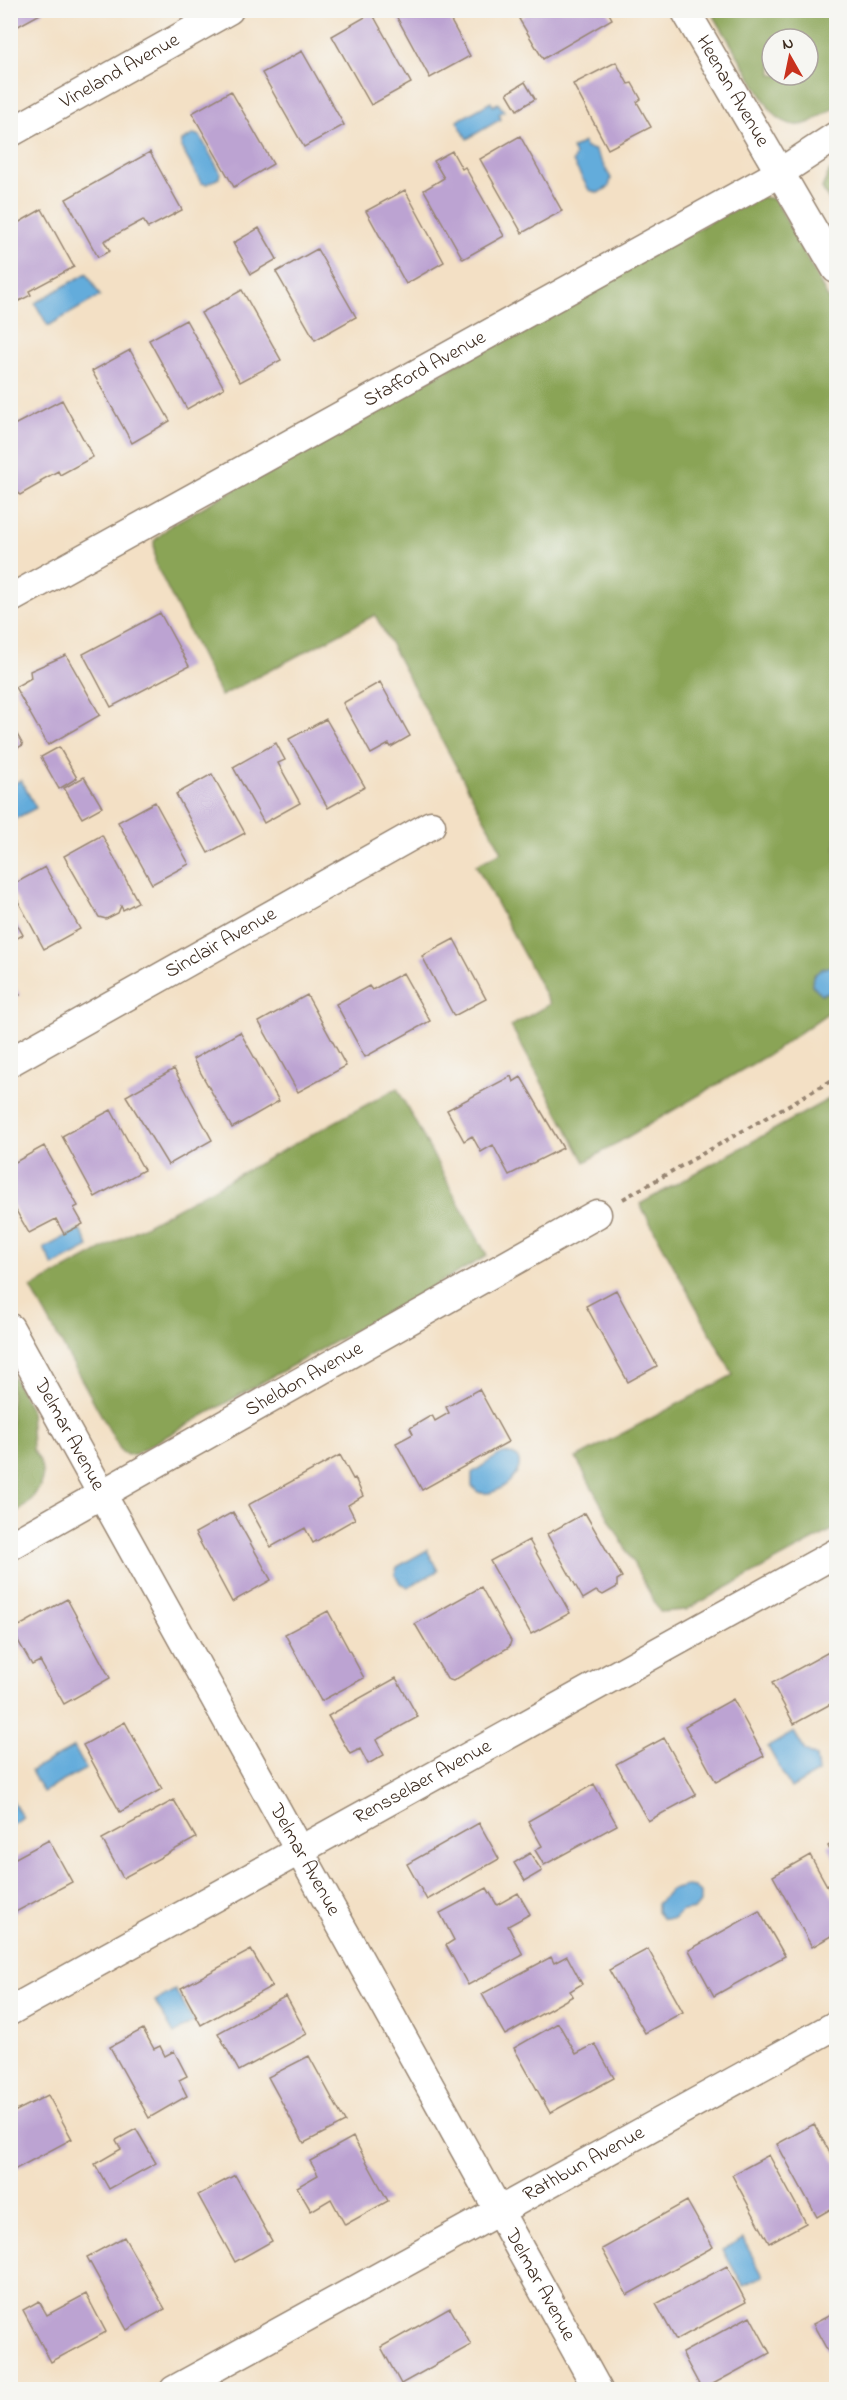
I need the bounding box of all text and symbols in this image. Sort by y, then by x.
street label: Vineland Avenue [54,26,185,117]
north arrow [760,27,820,87]
street label: Heenan Avenue [688,30,776,153]
text: N [781,31,795,57]
street label: Stafford Avenue [358,324,491,415]
street label: Sinclair Avenue [160,900,282,986]
street label: Sheldon Avenue [240,1335,368,1424]
street label: Delmar Avenue [26,1372,112,1496]
street label: Rensselaer Avenue [349,1732,497,1832]
street label: Delmar Avenue [261,1798,347,1921]
street label: Rathbun Avenue [518,2119,650,2209]
street label: Delmar Avenue [497,2223,583,2347]

